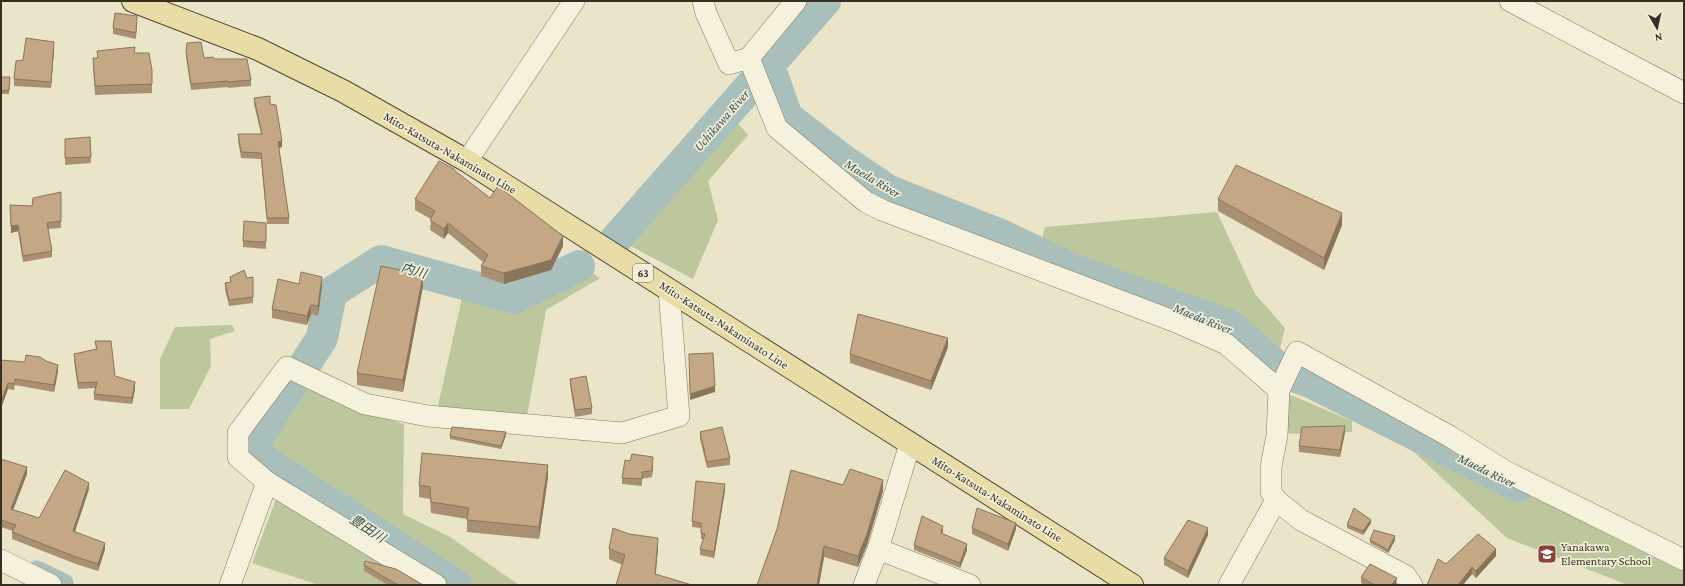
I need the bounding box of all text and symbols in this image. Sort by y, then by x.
north arrow [1637,8,1677,48]
text: N [1653,31,1663,44]
water label: Uchikawa River [691,86,752,154]
street label: Mito-Katsuta-Nakaminato Line [381,109,519,197]
water label: Maeda River [841,156,904,201]
water label: 内川 [399,260,430,282]
road number: 63 [633,264,653,282]
street label: Mito-Katsuta-Nakaminato Line [657,278,791,372]
water label: Maeda River [1170,300,1235,337]
water label: Maeda River [1455,450,1518,491]
street label: Mito-Katsuta-Nakaminato Line [929,453,1065,545]
water label: 豊田川 [347,512,390,546]
place label: Yanakawa Elementary School [1561,540,1651,568]
school or university icon: Yanakawa Elementary School [1536,543,1558,565]

